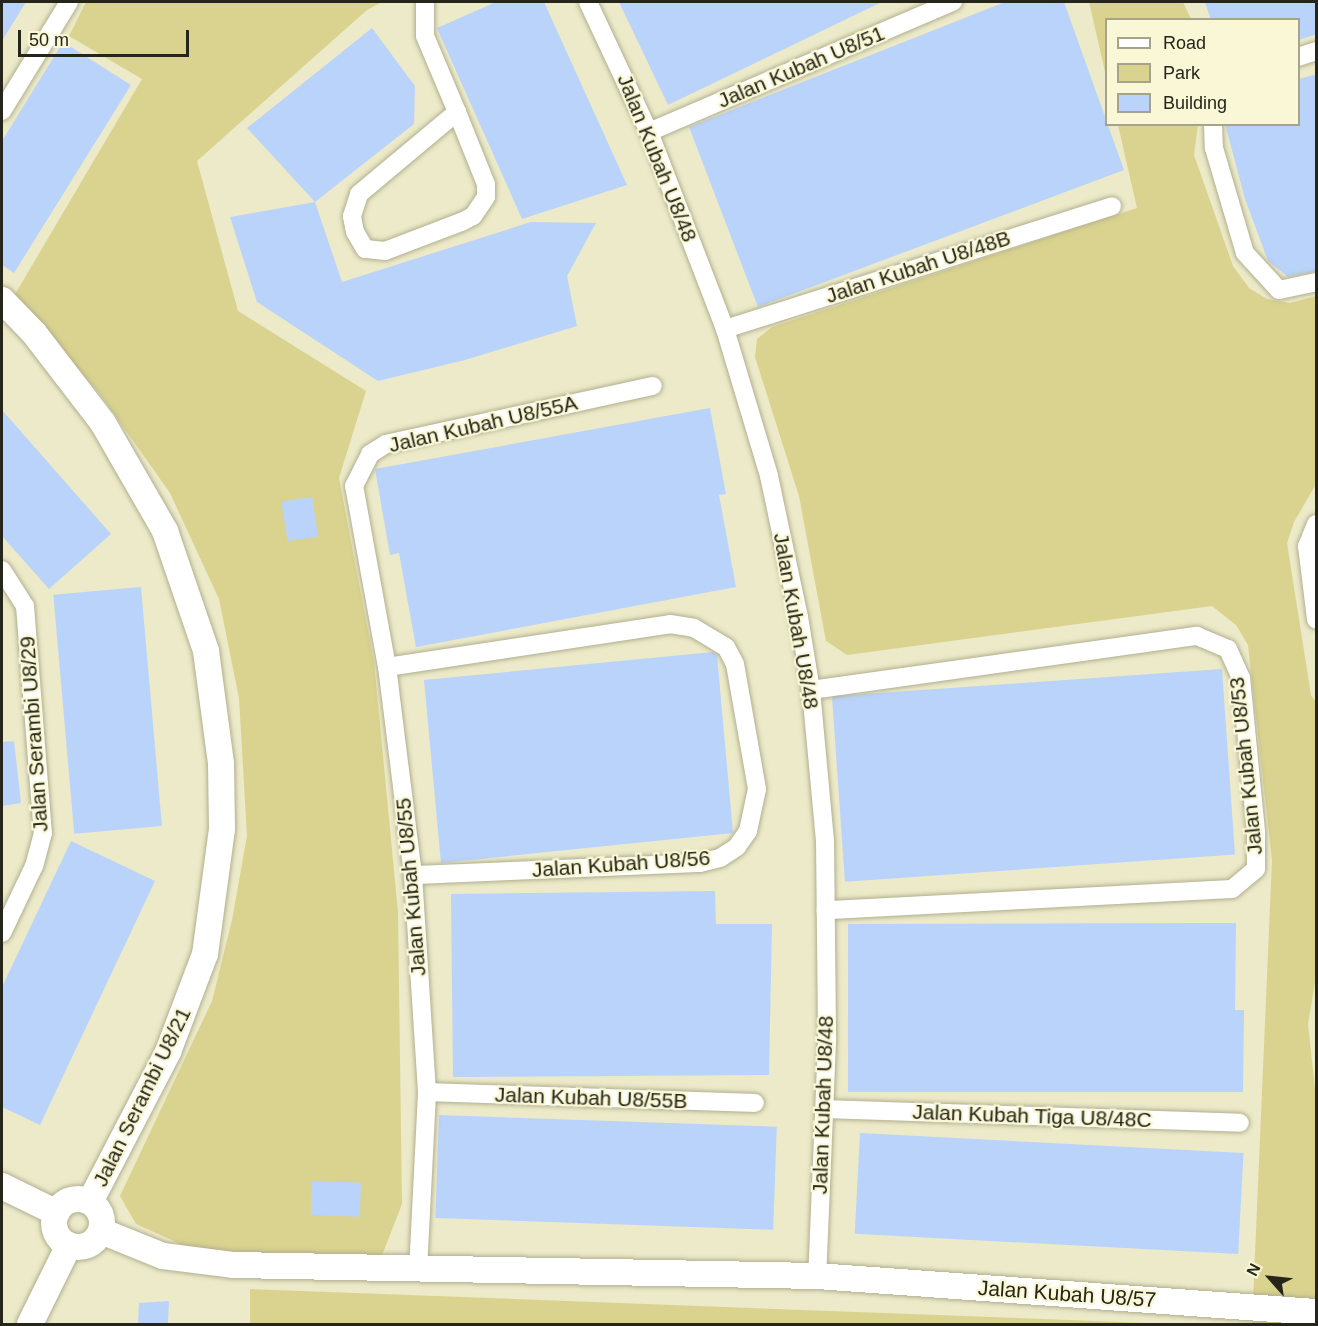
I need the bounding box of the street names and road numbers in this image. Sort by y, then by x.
street label: Jalan Kubah U8/51 [714,21,888,113]
street label: Jalan Kubah U8/48 [612,70,702,246]
street label: Jalan Kubah U8/48B [823,225,1013,309]
street label: Jalan Kubah U8/55A [386,390,580,458]
street label: Jalan Kubah U8/48 [768,531,824,711]
street label: Jalan Serambi U8/29 [15,635,53,833]
street label: Jalan Kubah U8/53 [1224,676,1268,856]
street label: Jalan Kubah U8/55 [391,797,431,977]
street label: Jalan Kubah U8/56 [531,845,711,883]
street label: Jalan Serambi U8/21 [88,1003,196,1191]
street label: Jalan Kubah U8/48 [807,1015,839,1195]
street label: Jalan Kubah U8/55B [494,1082,688,1114]
street label: Jalan Kubah Tiga U8/48C [912,1099,1152,1133]
street label: Jalan Kubah U8/57 [977,1275,1157,1313]

